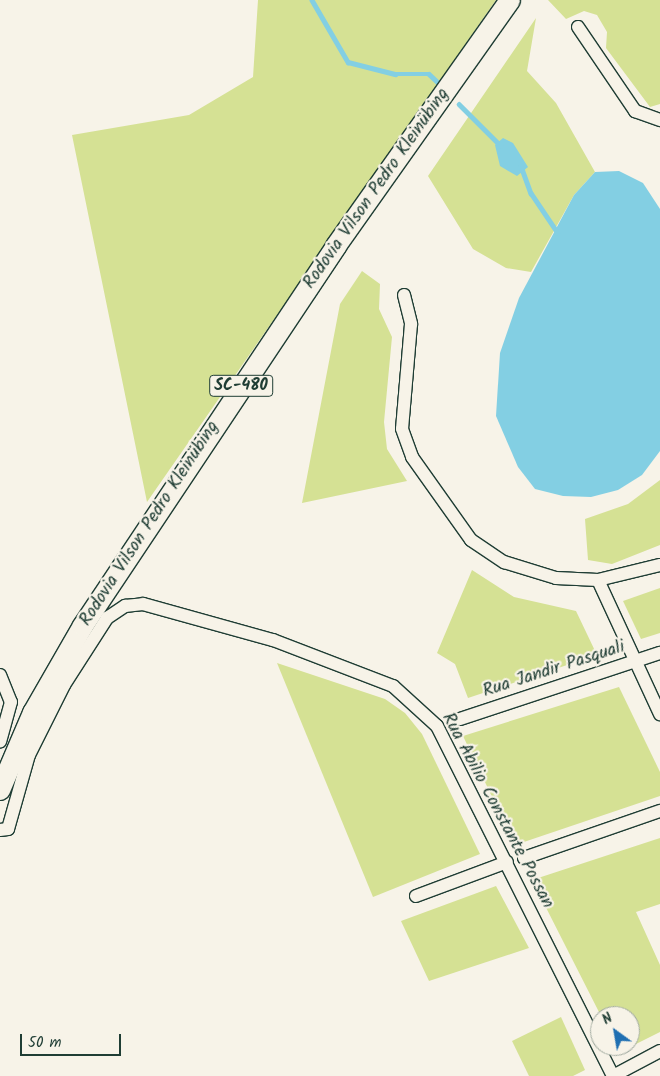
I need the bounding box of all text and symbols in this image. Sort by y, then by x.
street label: Rodovia Vilson Pedro Kleinübing [299,85,455,293]
road number: SC-480 [208,372,274,400]
street label: Rodovia Vilson Pedro Kleinübing [76,417,224,631]
street label: Rua Jandir Pasquali [480,637,628,703]
street label: Rua Abilio Constante Possan [436,710,558,912]
north arrow [590,1006,640,1056]
text: N [598,1007,617,1031]
scale bar [22,1024,124,1056]
text: 50 m [28,1031,62,1055]

